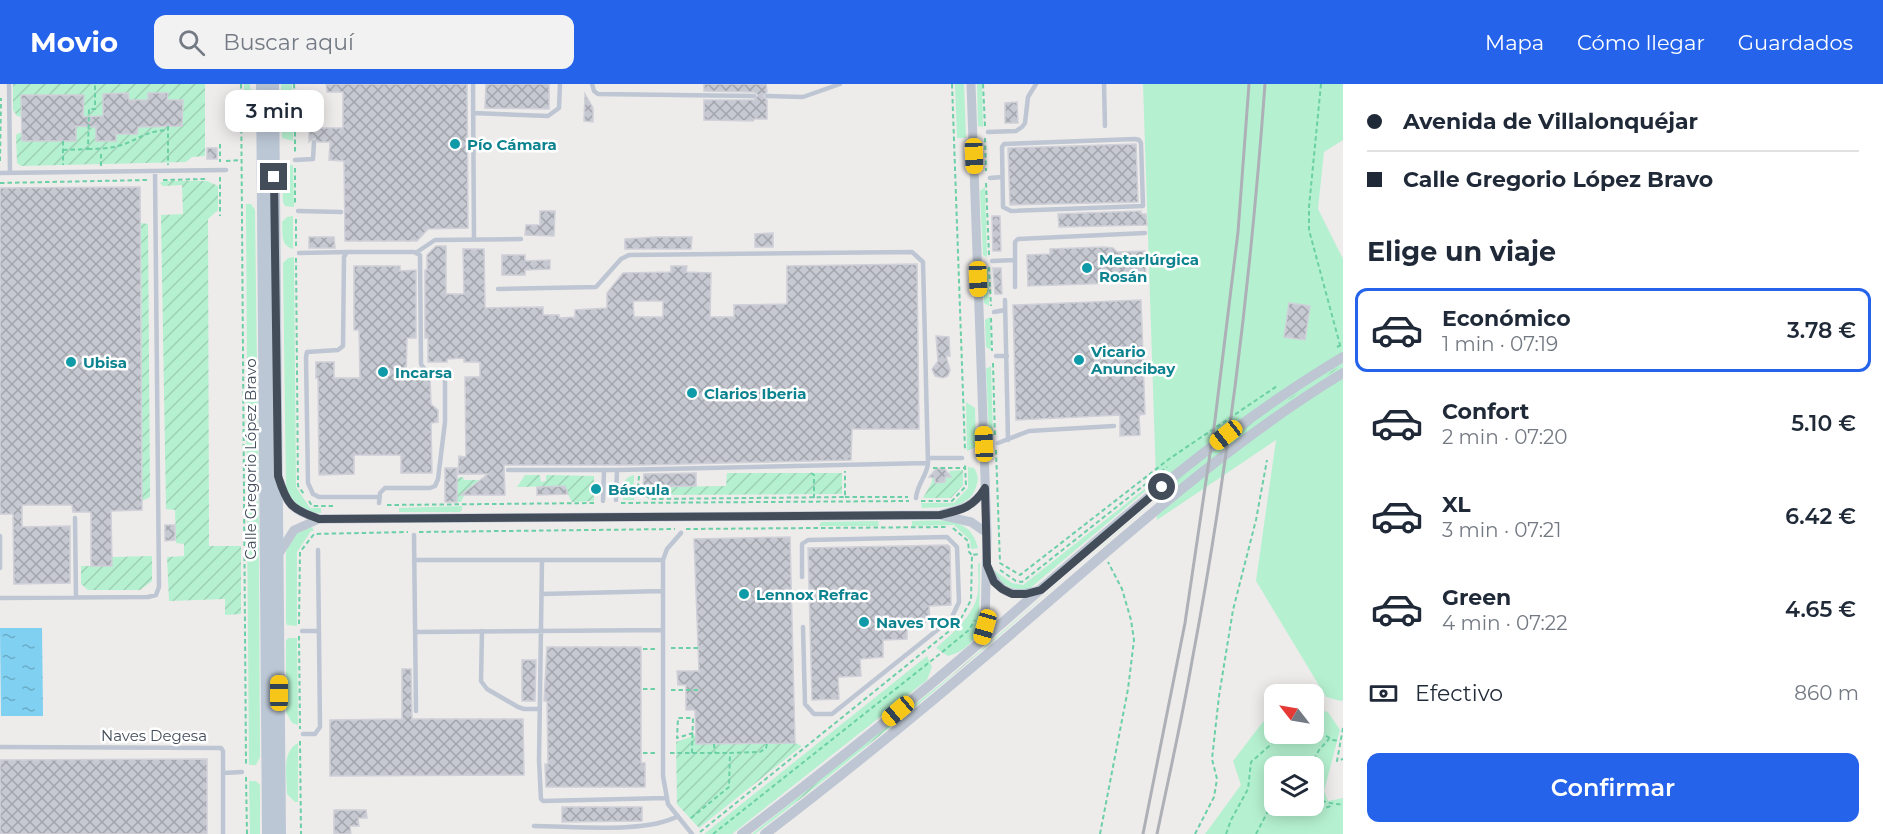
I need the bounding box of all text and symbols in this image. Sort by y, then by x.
search box [154,15,574,69]
text: Movio [30,25,118,59]
icon: search [175,26,208,59]
text: Buscar aquí [223,29,354,56]
text: Mapa [1485,30,1544,55]
text: Cómo llegar [1577,30,1705,55]
text: Guardados [1738,30,1853,55]
callout: 3 min [224,90,324,132]
text: 3 min [246,99,303,123]
text: Avenida de Villalonquéjar [1403,108,1698,135]
place label: Pío Cámara [467,135,557,154]
marker: Pío Cámara [448,137,462,151]
car [964,138,984,174]
route end [260,163,287,190]
text: Calle Gregorio López Bravo [1403,166,1713,193]
text: Elige un viaje [1367,235,1556,268]
place label: Metarlúrgica Rosán [1099,250,1199,286]
car [968,261,988,297]
marker: Metarlúrgica Rosán [1080,261,1094,275]
icon: car [1370,303,1424,357]
text: Económico [1442,305,1571,332]
text: 3.78 € [1787,317,1856,344]
text: 1 min · 07:19 [1442,332,1558,356]
place label: Vicario Anuncibay [1090,342,1176,378]
place label: Ubisa [83,353,127,372]
marker: Vicario Anuncibay [1072,353,1086,367]
marker: Ubisa [64,355,78,369]
street label: Calle Gregorio López Bravo [241,358,260,560]
place label: Incarsa [395,363,452,382]
marker: Incarsa [376,365,390,379]
place label: Clarios Iberia [704,384,807,403]
marker: Clarios Iberia [685,386,699,400]
icon: car [1370,396,1424,450]
text: Confort [1442,398,1529,425]
text: 5.10 € [1791,410,1856,437]
car [1206,417,1246,453]
text: 2 min · 07:20 [1442,425,1568,449]
car [974,426,994,462]
route start [1148,473,1175,500]
place label: Báscula [608,480,670,499]
marker: Báscula [589,482,603,496]
icon: car [1370,489,1424,543]
text: XL [1442,491,1471,518]
text: 6.42 € [1785,503,1856,530]
text: 3 min · 07:21 [1442,518,1561,542]
icon: car [1370,582,1424,636]
text: Green [1442,584,1511,611]
place label: Lennox Refrac [756,585,869,604]
marker: Lennox Refrac [737,587,751,601]
text: 4.65 € [1785,596,1856,623]
car [971,607,999,647]
text: 4 min · 07:22 [1442,611,1568,635]
place label: Naves TOR [876,613,960,632]
marker: Naves TOR [857,615,871,629]
car [270,675,288,711]
icon: cash [1367,677,1400,710]
text: Efectivo [1415,680,1503,707]
text: 860 m [1794,681,1859,705]
north arrow [1264,684,1324,744]
map controls [1264,684,1324,816]
car [878,693,918,729]
street label: Naves Degesa [101,726,207,745]
button: Confirmar [1367,753,1859,822]
button: layers [1264,756,1324,816]

